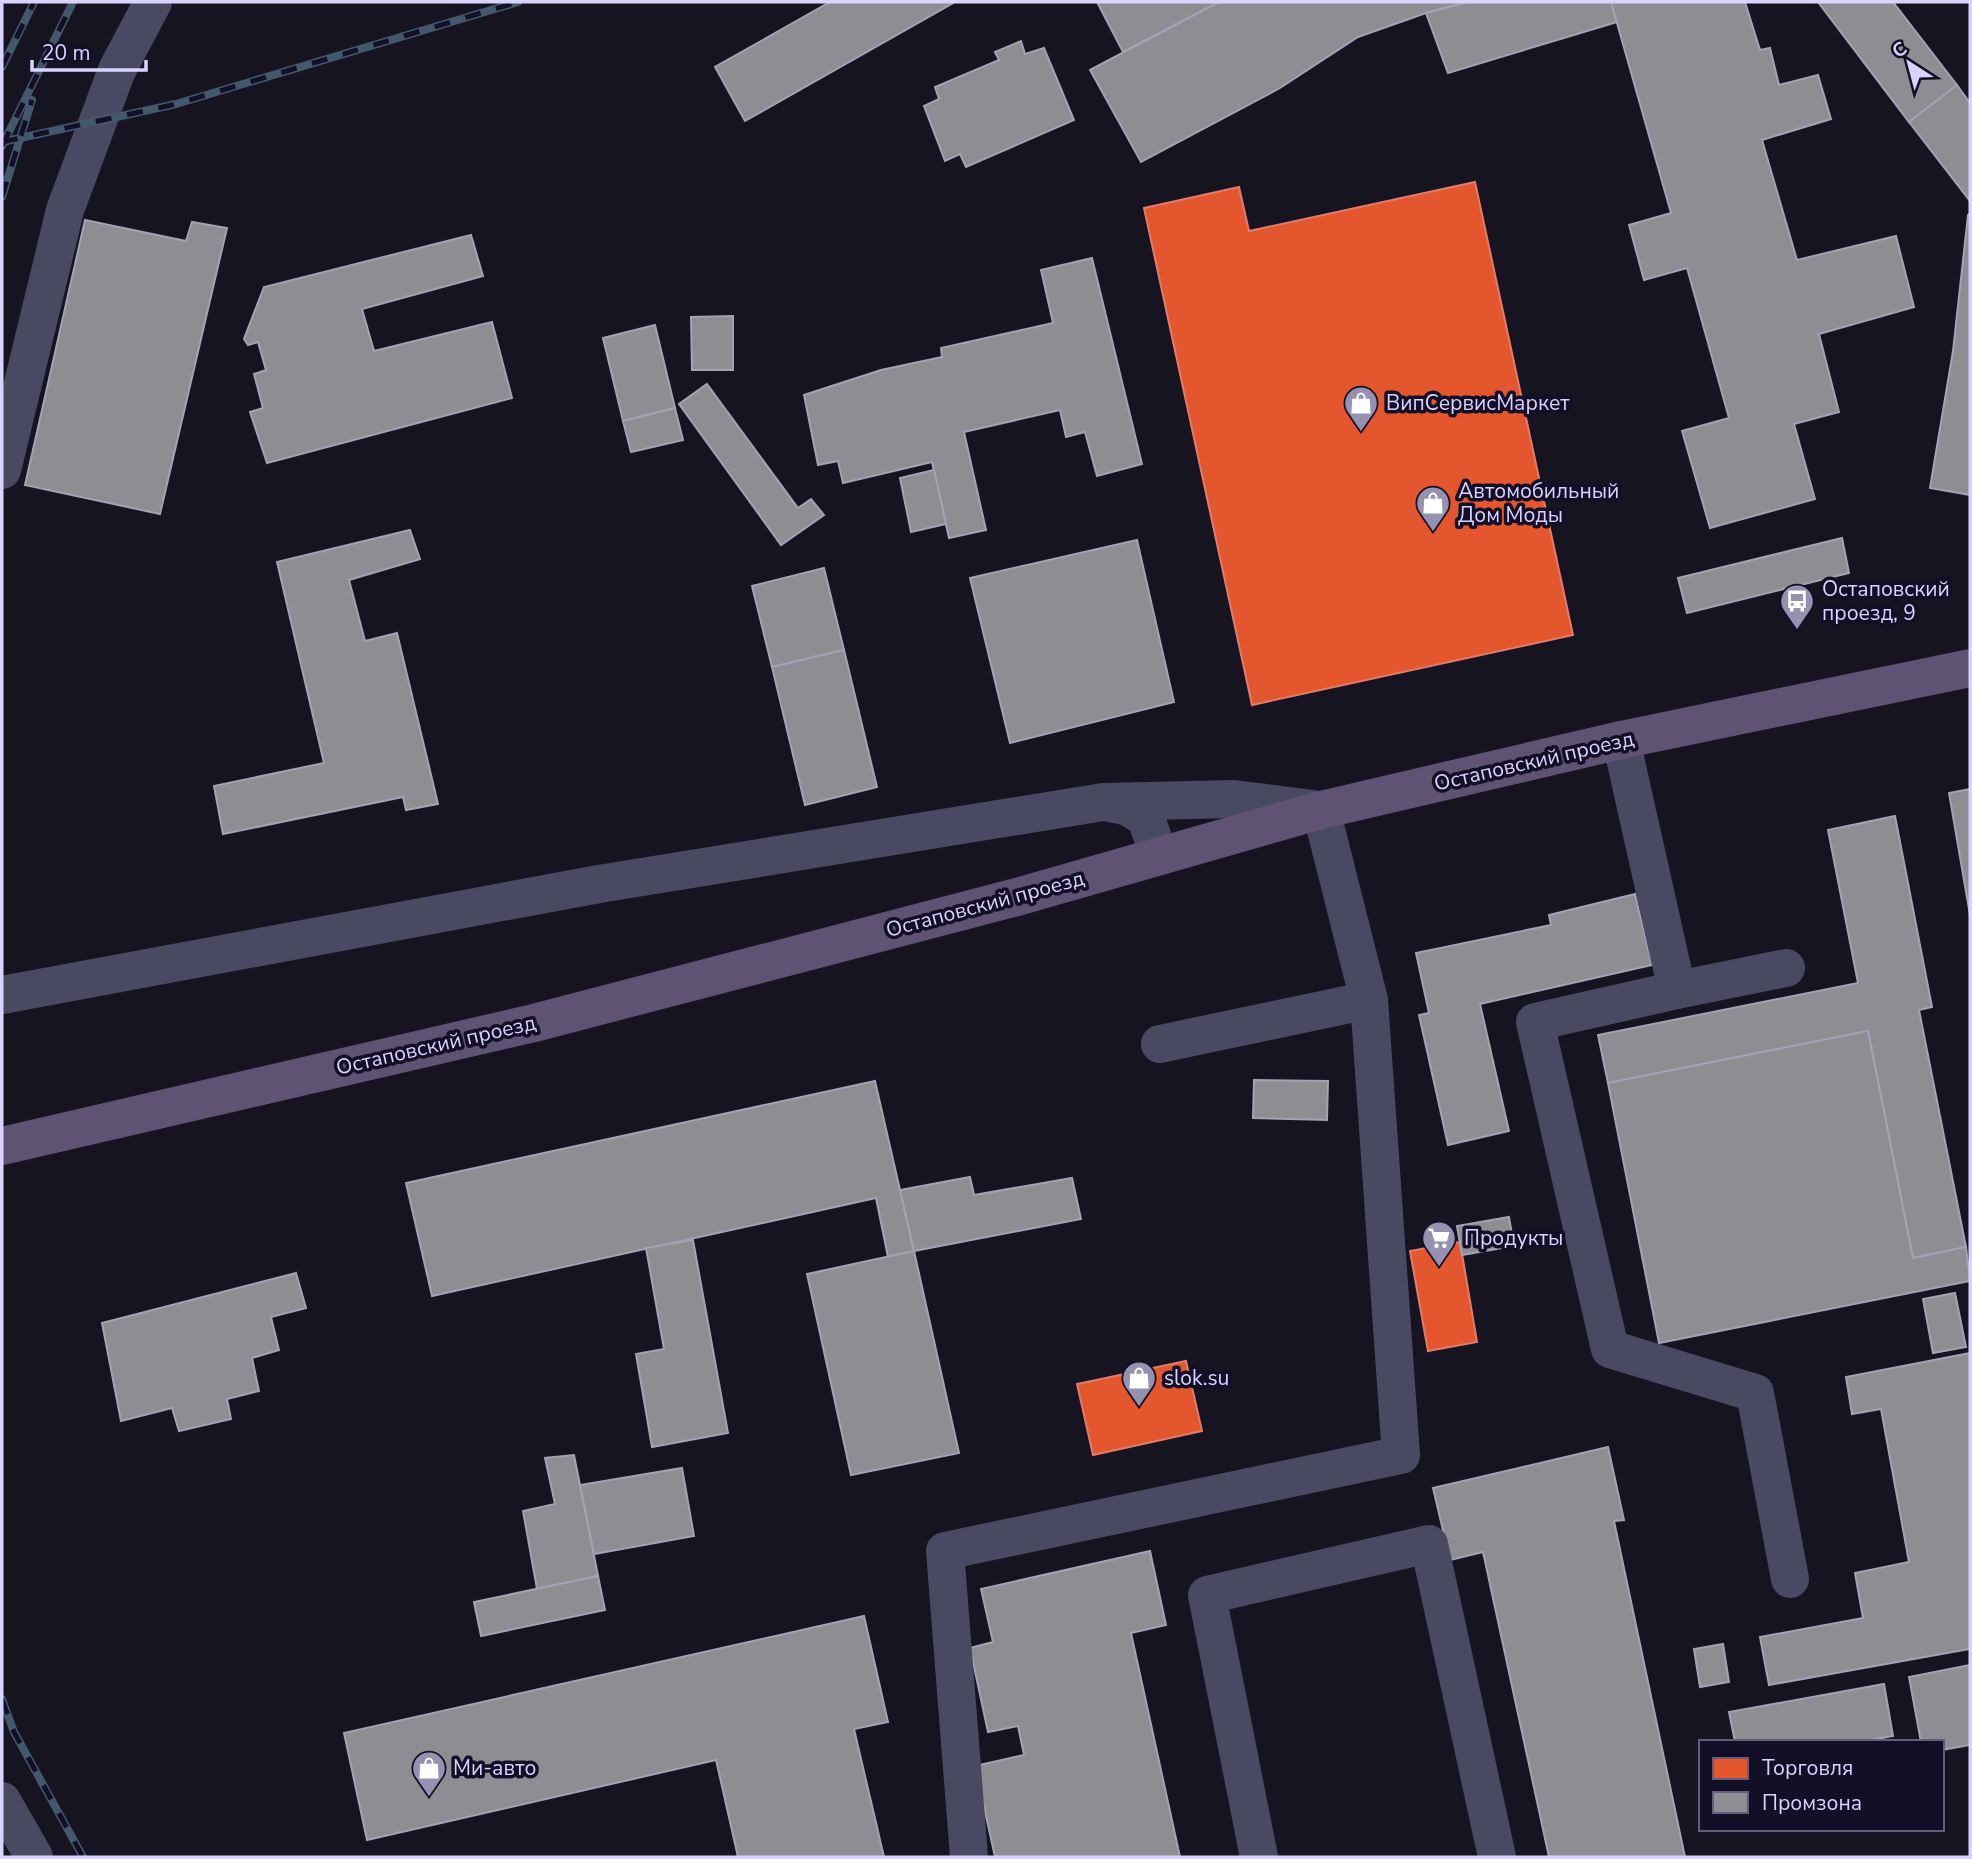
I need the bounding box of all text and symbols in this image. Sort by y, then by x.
scale bar [32,28,145,72]
north arrow [1874,28,1944,98]
text: С [1887,36,1913,64]
text: 20 m [42,39,91,67]
shop icon: ВипСервисМаркет [1342,384,1380,433]
place label: ВипСервисМаркет [1386,389,1570,417]
place label: Автомобильный Дом Моды [1458,477,1619,529]
shop icon: Автомобильный Дом Моды [1414,484,1452,533]
place label: Остаповский проезд, 9 [1822,575,1950,627]
bus stop icon: Остаповский проезд, 9 [1778,582,1816,631]
street label: Остаповский проезд [1431,724,1637,798]
street label: Остаповский проезд [883,864,1087,944]
street label: Остаповский проезд [333,1008,539,1082]
supermarket icon: Продукты [1420,1219,1458,1268]
place label: Продукты [1464,1224,1563,1252]
shop icon: slok.su [1120,1359,1158,1408]
place label: slok.su [1164,1364,1229,1392]
legend [1699,1740,1944,1831]
shop icon: Ми-авто [410,1749,448,1798]
place label: Ми-авто [453,1754,536,1782]
text: Торговля [1762,1754,1853,1782]
text: Промзона [1762,1789,1862,1817]

